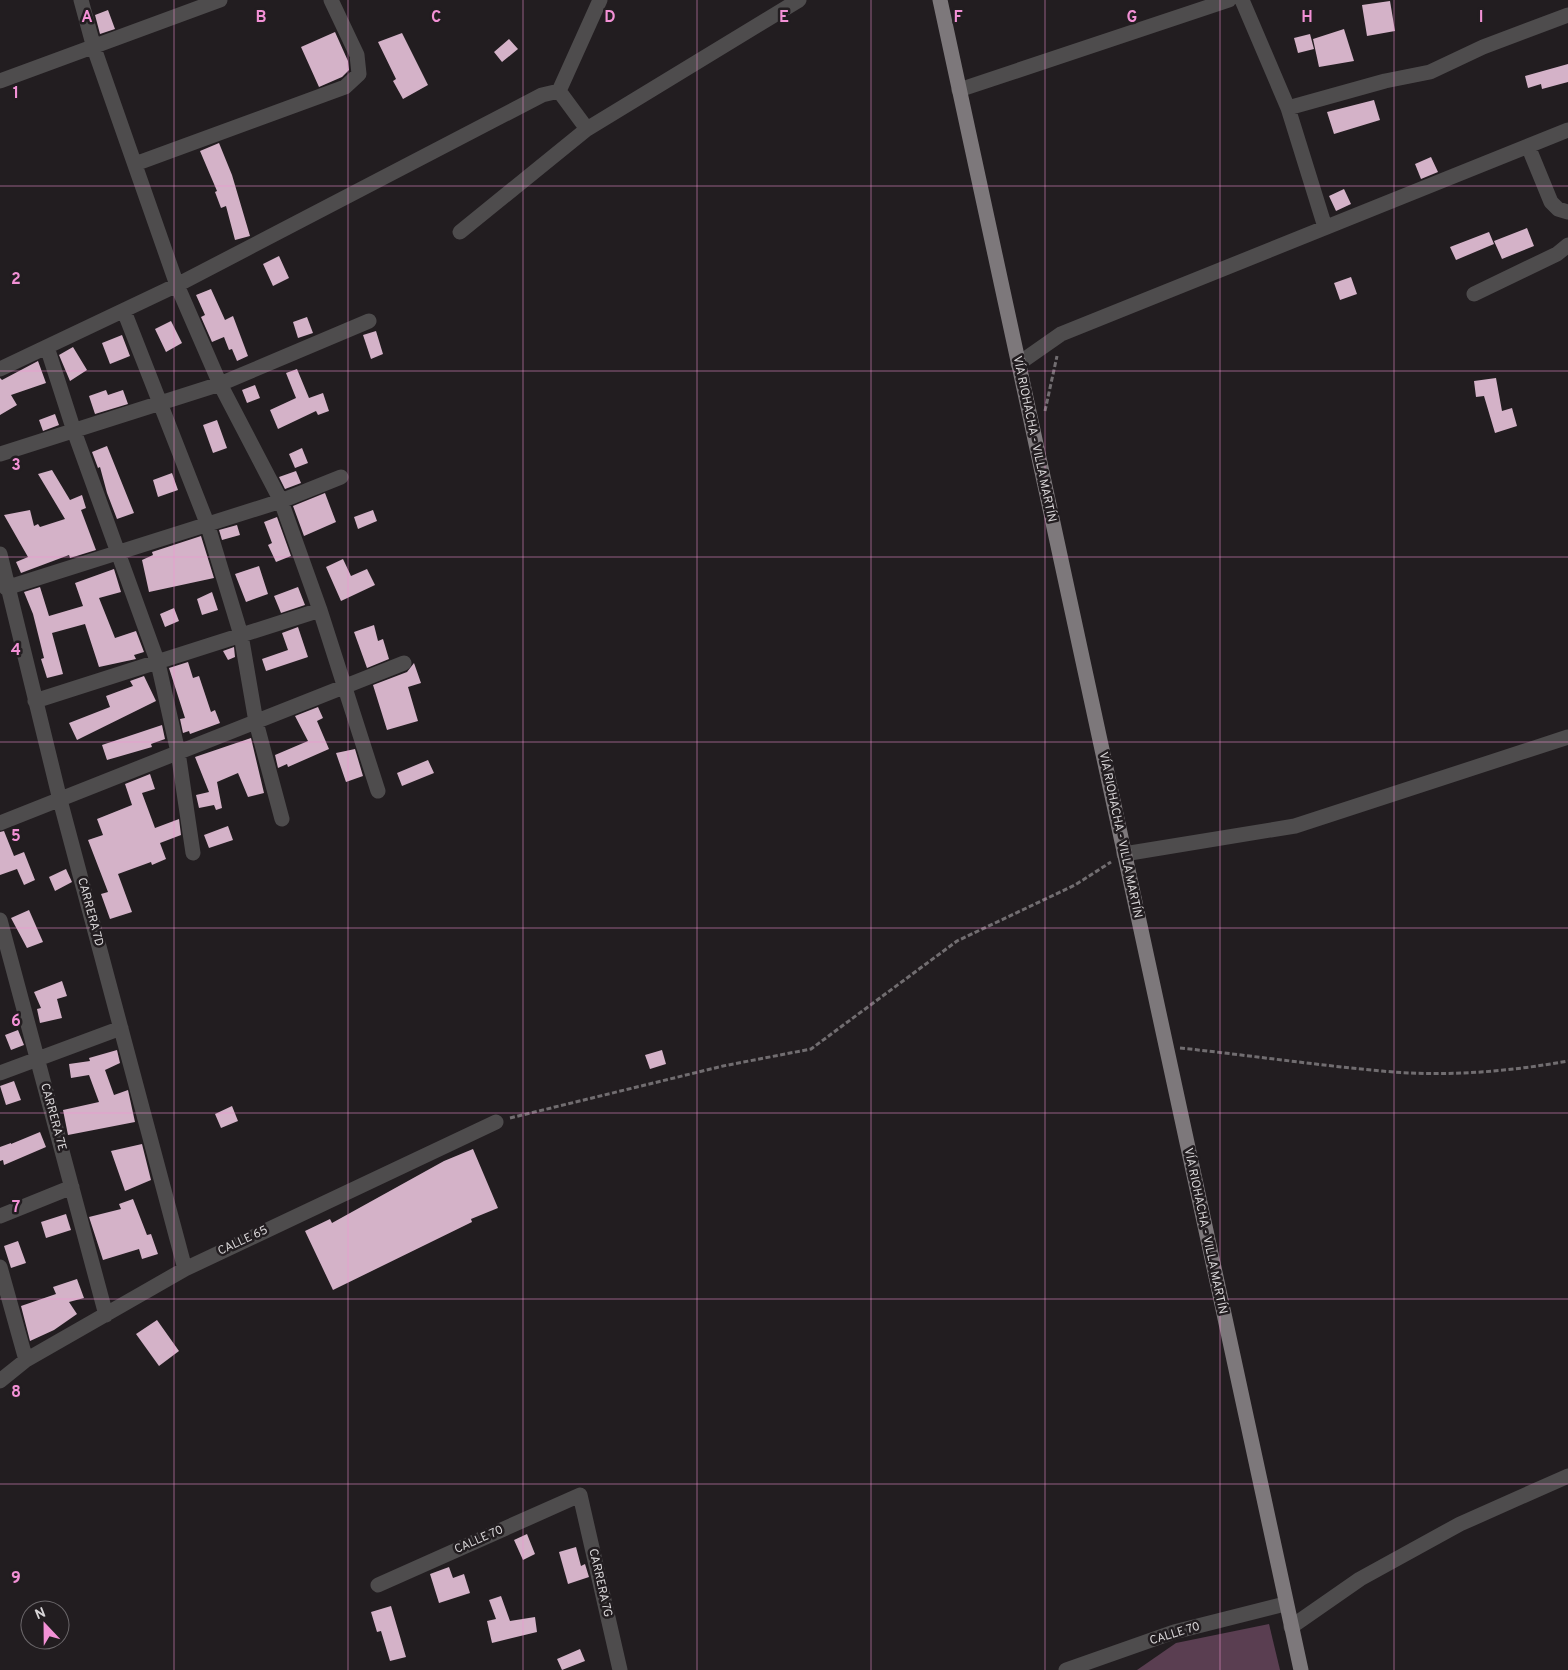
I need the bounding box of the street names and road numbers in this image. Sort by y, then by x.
street label: VÍA RIOHACHA - VILLA MARTÍN [1009,354,1059,524]
street label: VÍA RIOHACHA - VILLA MARTÍN [1095,750,1145,920]
street label: CARRERA 7D [73,876,107,948]
street label: CARRERA 7E [36,1081,70,1153]
street label: VÍA RIOHACHA - VILLA MARTÍN [1180,1146,1230,1316]
street label: CALLE 65 [215,1222,271,1260]
street label: CALLE 70 [452,1522,506,1558]
street label: CARRERA 7G [584,1547,616,1619]
street label: CALLE 70 [1148,1619,1202,1649]

